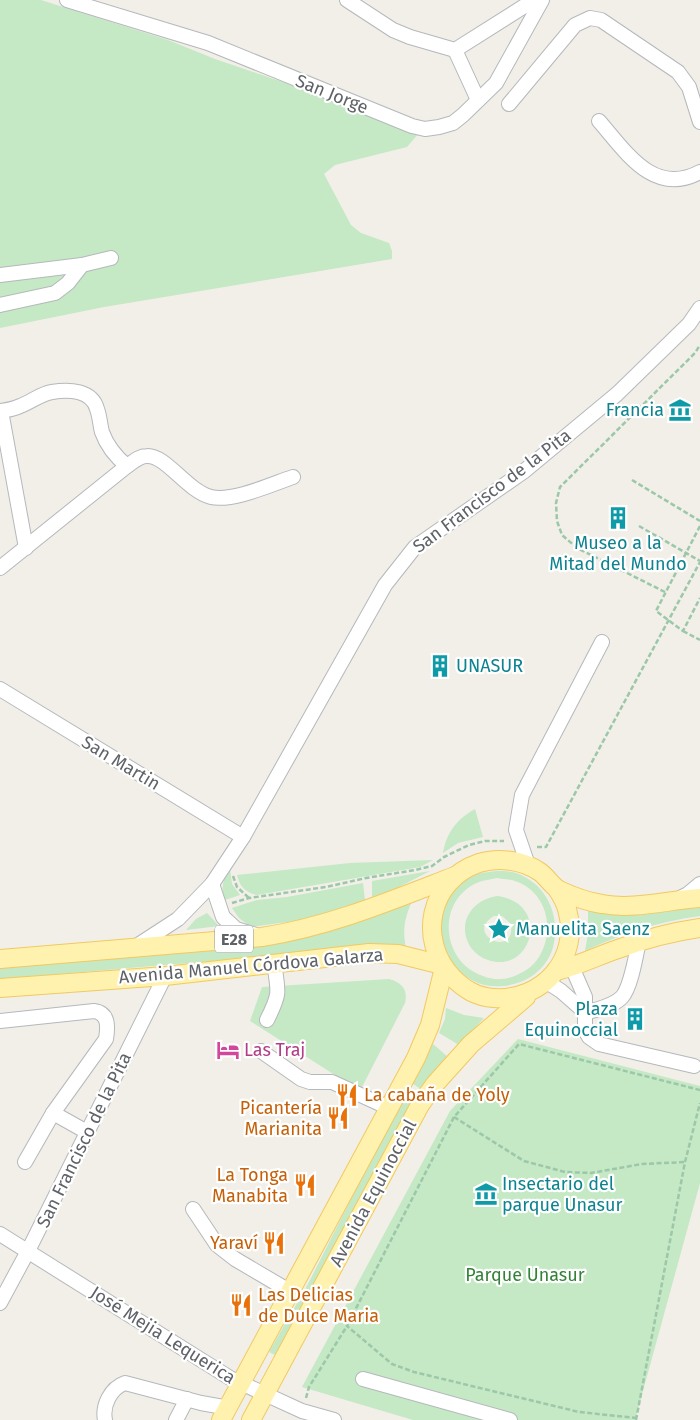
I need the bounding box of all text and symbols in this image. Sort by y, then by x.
street label: San Jorge [292,69,372,119]
museum icon: Francia [667,397,693,423]
place label: Francia [606,399,664,421]
street label: San Francisco de la Pita [409,424,575,558]
building icon: Museo a la Mitad del Mundo [605,505,631,531]
place label: Museo a la Mitad del Mundo [549,532,687,575]
building icon: UNASUR [427,653,453,679]
place label: UNASUR [456,655,523,677]
street label: San Martin [78,731,164,795]
place icon: Manuelita Saenz [486,916,512,942]
place label: Manuelita Saenz [516,918,650,940]
road number: E28 [215,926,253,952]
street label: Avenida Manuel Córdova Galarza [118,943,384,989]
place label: Plaza Equinoccial [525,998,618,1041]
building icon: Plaza Equinoccial [622,1006,648,1032]
hotel icon: Las Traj [215,1037,241,1063]
place label: Las Traj [244,1039,305,1061]
street label: San Francisco de la Pita [32,1049,136,1231]
restaurant icon: La cabaña de Yoly [334,1082,360,1108]
place label: La cabaña de Yoly [364,1084,510,1106]
place label: Picantería Marianita [240,1097,322,1140]
restaurant icon: Picantería Marianita [325,1105,351,1131]
street label: Avenida Equinoccial [325,1116,421,1270]
place label: La Tonga Manabita [212,1164,288,1207]
restaurant icon: La Tonga Manabita [292,1172,318,1198]
place label: Insectario del parque Unasur [502,1173,622,1216]
museum icon: Insectario del parque Unasur [473,1181,499,1207]
restaurant icon: Yaraví [261,1230,287,1256]
place label: Yaraví [210,1232,258,1254]
park label: Parque Unasur [465,1264,585,1286]
street label: José Mejia Lequerica [86,1281,240,1389]
place label: Las Delicias de Dulce Maria [258,1284,379,1327]
restaurant icon: Las Delicias de Dulce Maria [228,1292,254,1318]

